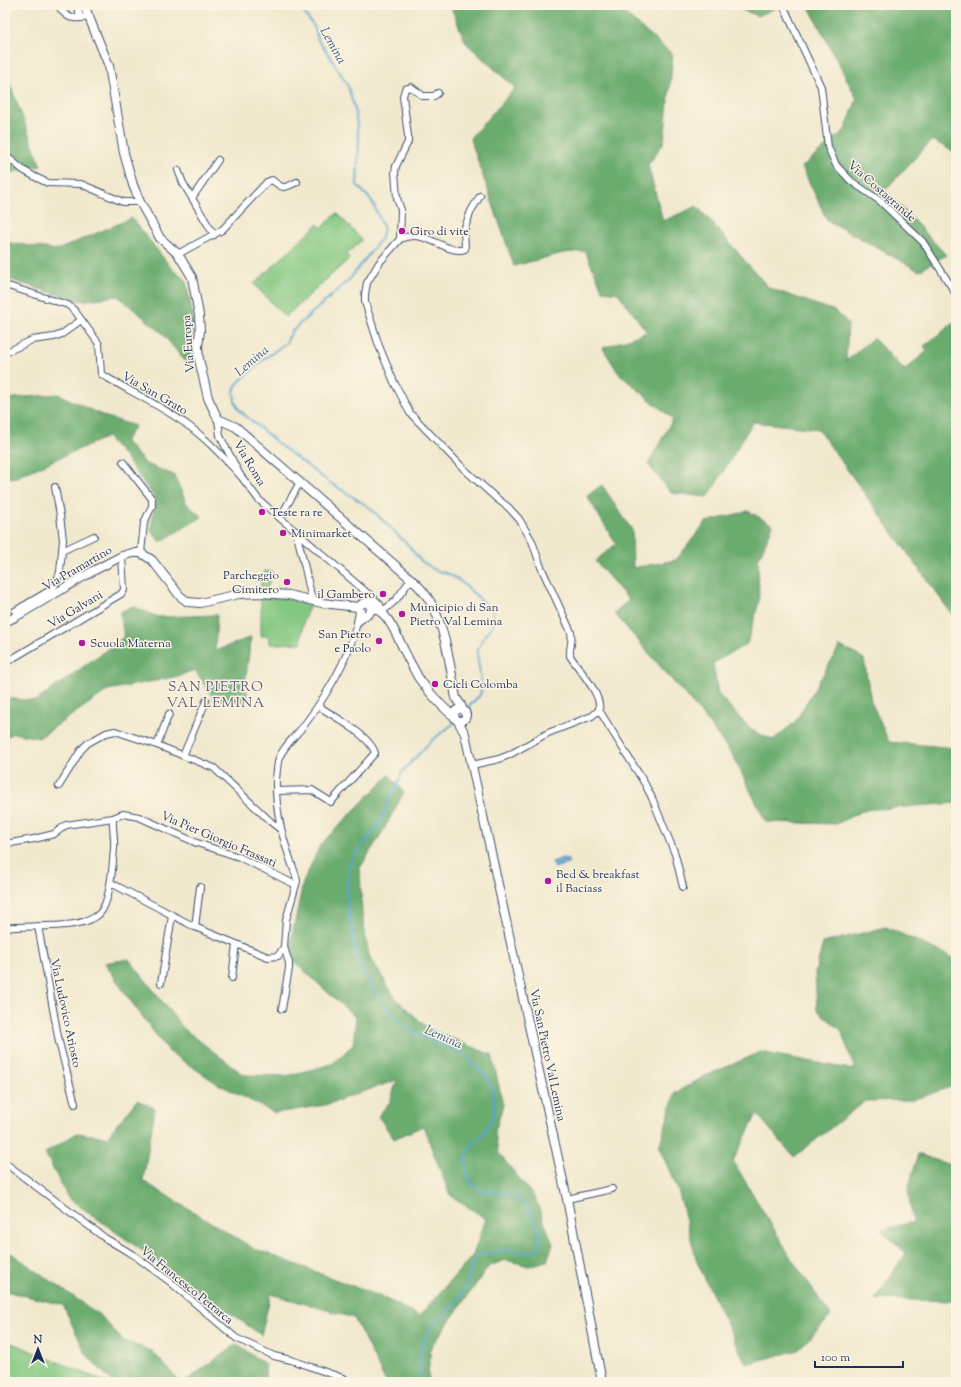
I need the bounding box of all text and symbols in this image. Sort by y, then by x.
water label: Lemina [315,24,350,68]
street label: Via Costagrande [843,157,920,227]
place label: Giro di vite [410,223,469,241]
marker: Giro di vite [397,226,407,236]
street label: Via Europa [178,314,200,373]
water label: Lemina [231,342,273,381]
street label: Via San Grato [118,368,191,420]
street label: Via Roma [228,437,270,490]
place label: Teste ra re [270,504,323,522]
marker: Teste ra re [257,507,267,517]
place label: Minimarket [291,525,352,543]
marker: Minimarket [278,528,288,538]
street label: Via Pramartino [39,541,116,596]
place label: Parcheggio Cimitero [223,567,279,599]
marker: Parcheggio Cimitero [282,577,292,587]
street label: Via Galvani [45,586,107,633]
place label: il Gambero [317,586,375,604]
marker: il Gambero [378,589,388,599]
place label: Municipio di San Pietro Val Lemina [410,599,503,631]
marker: Municipio di San Pietro Val Lemina [397,609,407,619]
place label: San Pietro e Paolo [318,626,371,658]
place label: Scuola Materna [90,635,171,653]
marker: San Pietro e Paolo [374,636,384,646]
marker: Scuola Materna [77,638,87,648]
place label: Cicli Colomba [443,676,519,694]
district label: SAN PIETRO VAL LEMINA [167,678,265,714]
marker: Cicli Colomba [430,679,440,689]
street label: Via Pier Giorgio Frassati [158,807,280,873]
place label: Bed & breakfast il Baciass [556,866,640,898]
marker: Bed & breakfast il Baciass [543,876,553,886]
street label: Via Ludovico Ariosto [45,957,85,1070]
street label: Via San Pietro Val Lemina [524,987,570,1124]
water label: Lemina [421,1022,465,1054]
street label: Via Francesco Petrarca [136,1242,237,1329]
north arrow [18,1329,58,1369]
text: N [33,1332,43,1348]
scale bar [815,1343,903,1369]
text: 100 m [821,1349,850,1367]

